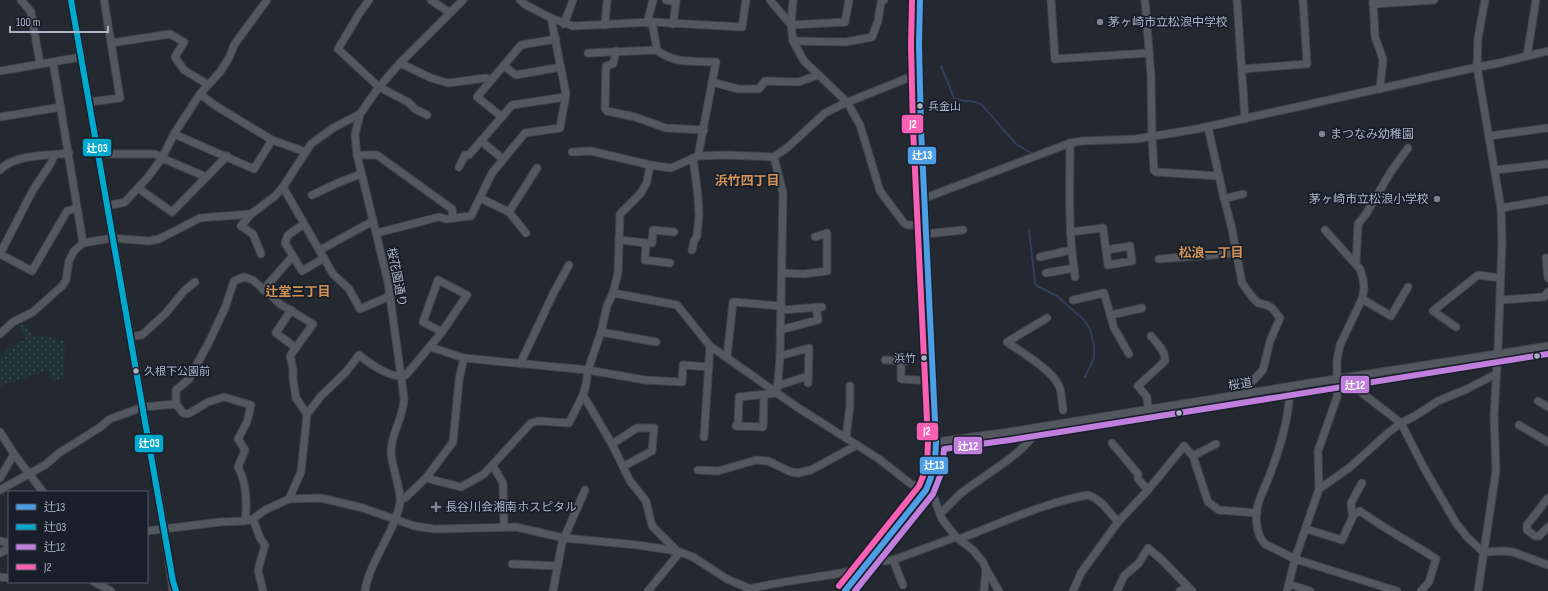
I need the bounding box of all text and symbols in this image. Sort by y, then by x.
scale bar [10,8,108,34]
text: 100 m [16,15,41,30]
place label: 茅ヶ崎市立松浪中学校 [1108,15,1228,30]
marker: 茅ヶ崎市立松浪中学校 [1095,17,1105,27]
place label: 兵金山 [928,100,961,113]
marker: 兵金山 [915,101,925,111]
line badge: J2 [901,114,924,134]
text: J2 [908,118,917,131]
place label: まつなみ幼稚園 [1330,127,1414,142]
marker: まつなみ幼稚園 [1317,129,1327,139]
line badge: 辻03 [82,138,112,157]
text: 辻03 [86,142,108,155]
line badge: 辻13 [907,146,937,165]
text: 辻13 [912,149,932,162]
district label: 浜竹四丁目 [714,173,780,189]
place label: 茅ヶ崎市立松浪小学校 [1309,192,1429,207]
marker: 茅ヶ崎市立松浪小学校 [1432,194,1442,204]
district label: 松浪一丁目 [1178,245,1244,261]
street label: 桜花園通り [383,246,410,308]
district label: 辻堂三丁目 [265,284,331,300]
unlabelled marker [1532,351,1542,361]
place label: 浜竹 [894,352,916,365]
marker: 浜竹 [919,353,929,363]
place label: 久根下公園前 [144,365,210,378]
marker: 久根下公園前 [131,366,141,376]
street label: 桜道 [1227,375,1253,394]
line badge: 辻12 [1340,375,1370,394]
text: 辻12 [1345,379,1365,392]
unlabelled marker [1174,408,1184,418]
line badge: J2 [916,422,939,441]
text: J2 [922,425,931,438]
line badge: 辻03 [134,434,164,453]
line badge: 辻12 [953,436,983,455]
text: 辻03 [138,437,160,450]
text: 辻12 [958,440,978,453]
line badge: 辻13 [919,456,949,475]
text: 辻13 [924,459,944,472]
legend [8,491,148,583]
text: 辻13 [44,500,65,515]
place label: 長谷川会湘南ホスピタル [445,500,577,515]
marker: 長谷川会湘南ホスピタル [430,501,442,513]
text: 辻03 [44,520,66,535]
text: 辻12 [44,540,65,555]
text: J2 [43,560,51,575]

